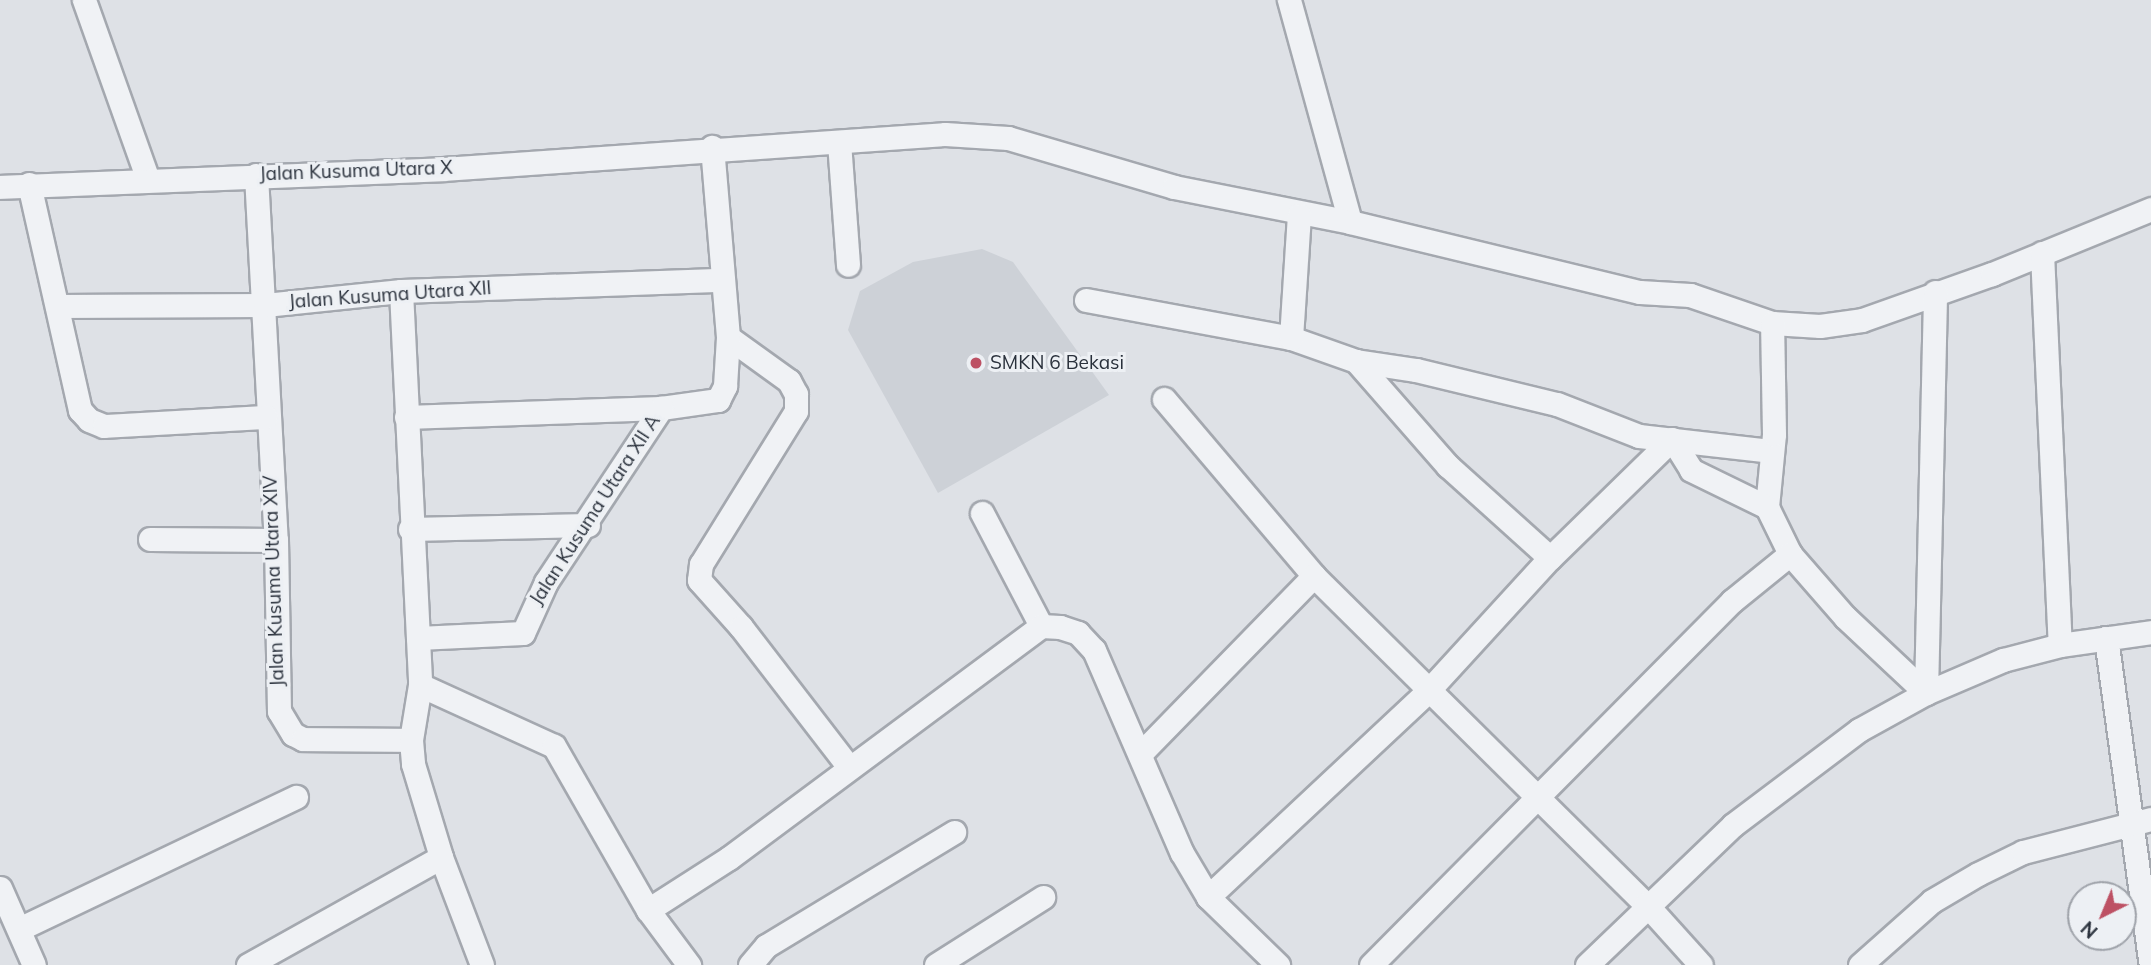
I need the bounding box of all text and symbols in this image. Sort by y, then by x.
street label: Jalan Kusuma Utara X [259,156,453,186]
street label: Jalan Kusuma Utara XII [288,277,492,313]
place label: SMKN 6 Bekasi [990,352,1124,374]
marker: SMKN 6 Bekasi [968,355,984,371]
street label: Jalan Kusuma Utara XII A [525,411,665,609]
street label: Jalan Kusuma Utara XIV [259,475,289,687]
north arrow [2067,881,2137,951]
text: N [2076,916,2102,944]

